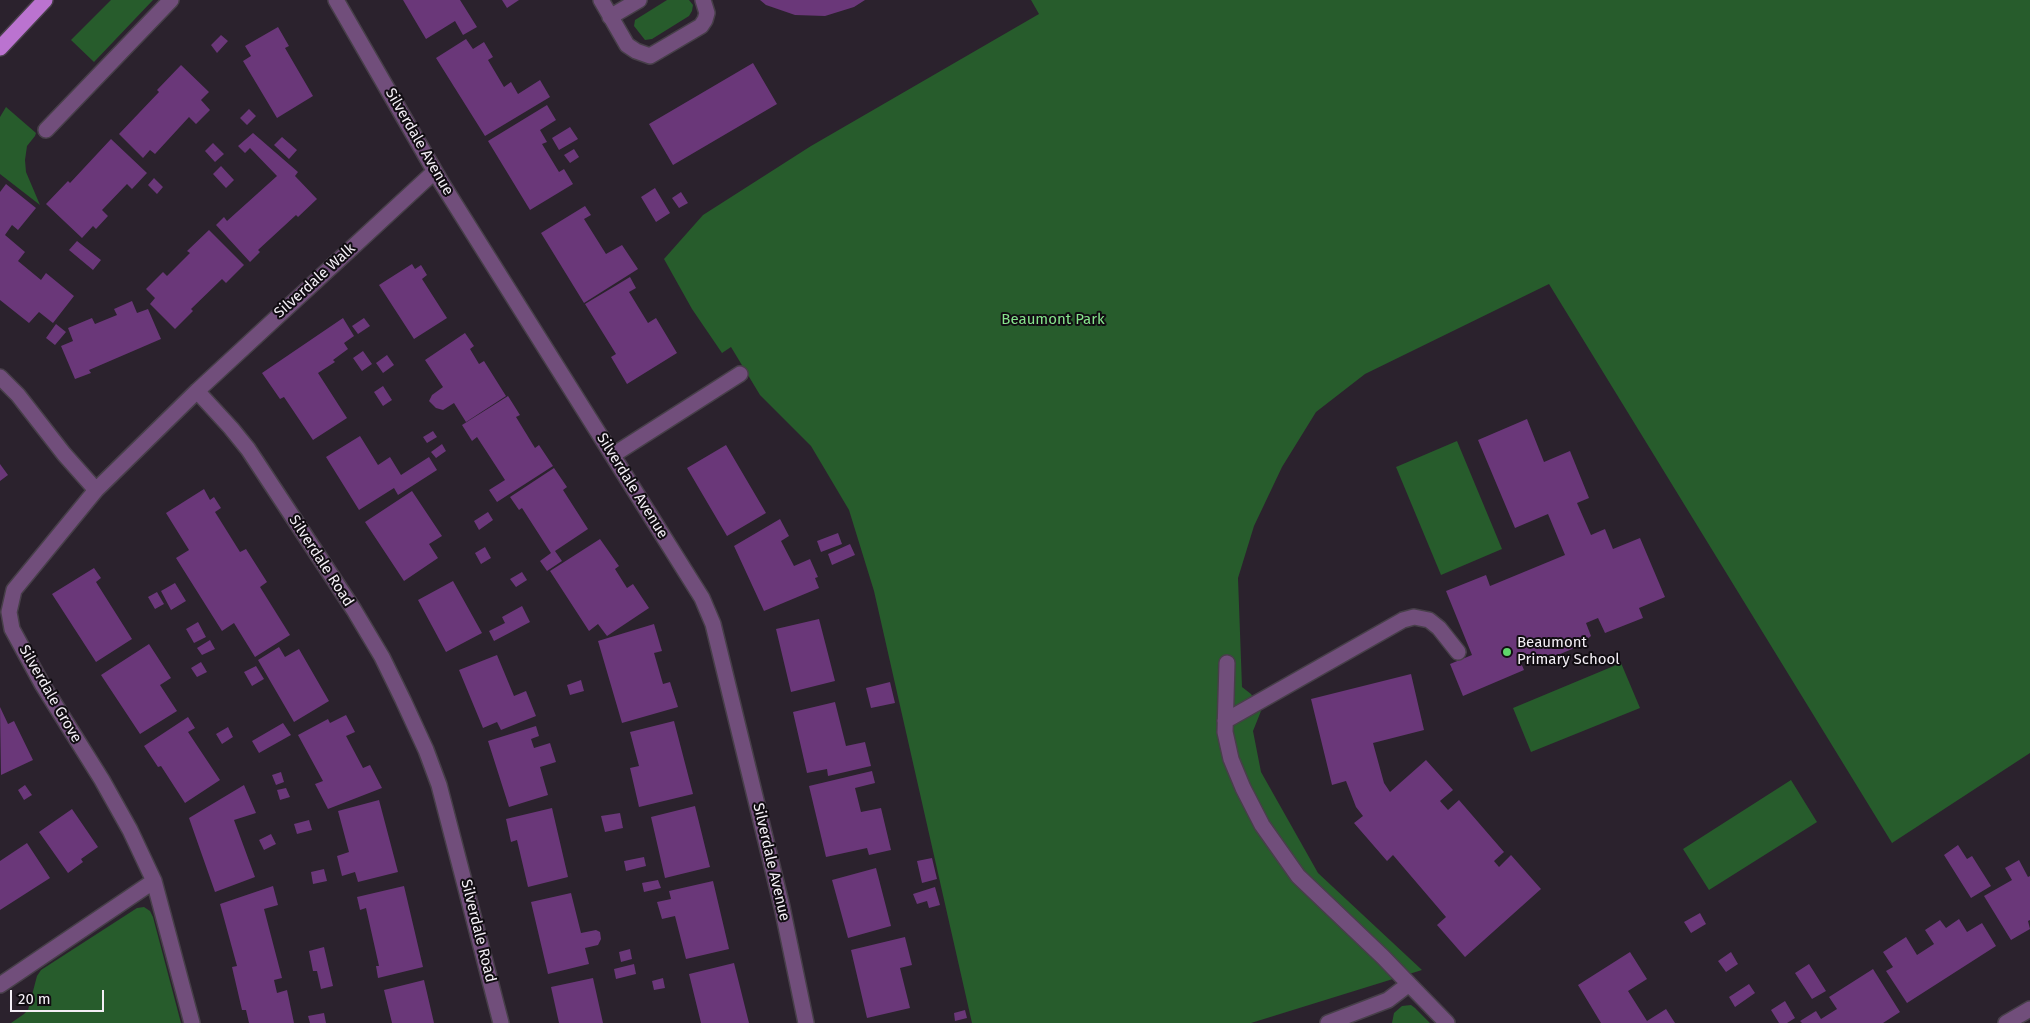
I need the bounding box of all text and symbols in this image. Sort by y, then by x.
street label: Silverdale Avenue [381,85,457,199]
street label: Silverdale Walk [271,240,359,322]
park label: Beaumont Park [1001,311,1105,329]
street label: Silverdale Avenue [592,430,672,542]
street label: Silverdale Road [285,512,357,610]
place label: Beaumont Primary School [1517,634,1620,669]
street label: Silverdale Grove [15,642,85,746]
marker: Beaumont Primary School [1501,646,1513,658]
street label: Silverdale Avenue [749,801,793,923]
street label: Silverdale Road [457,878,499,984]
scale bar [12,980,106,1012]
text: 20 m [18,990,51,1008]

